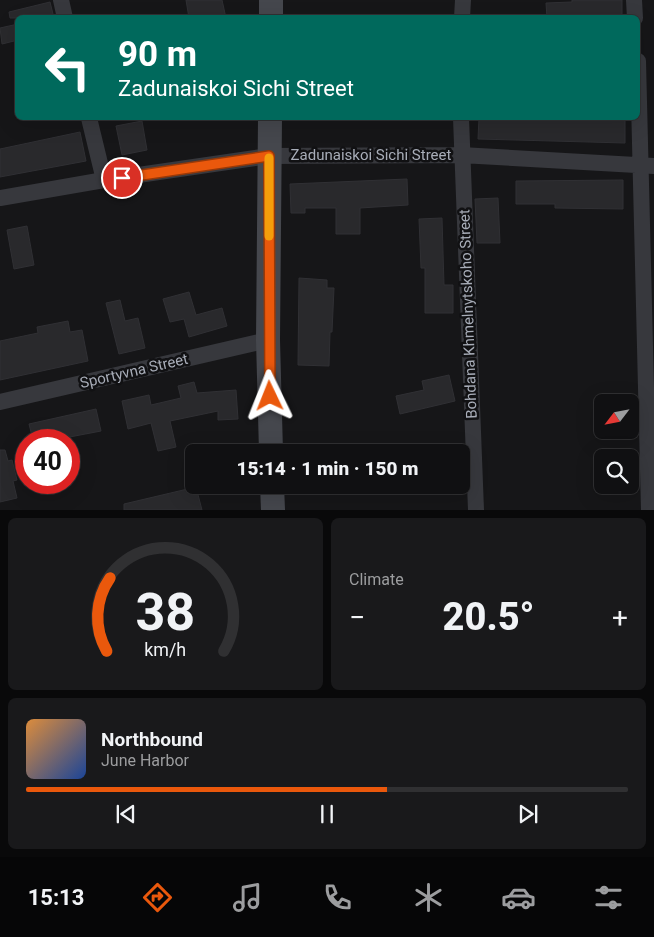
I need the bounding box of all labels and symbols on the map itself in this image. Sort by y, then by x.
street label: Zadunaiskoi Sichi Street [291,146,452,164]
pin [101,157,143,199]
street label: Bohdana Khmelnytskoho Street [455,209,481,419]
street label: Sportyvna Street [78,350,190,392]
position arrow [243,369,295,421]
north arrow [594,394,639,439]
speed limit sign: 40 [15,429,80,494]

